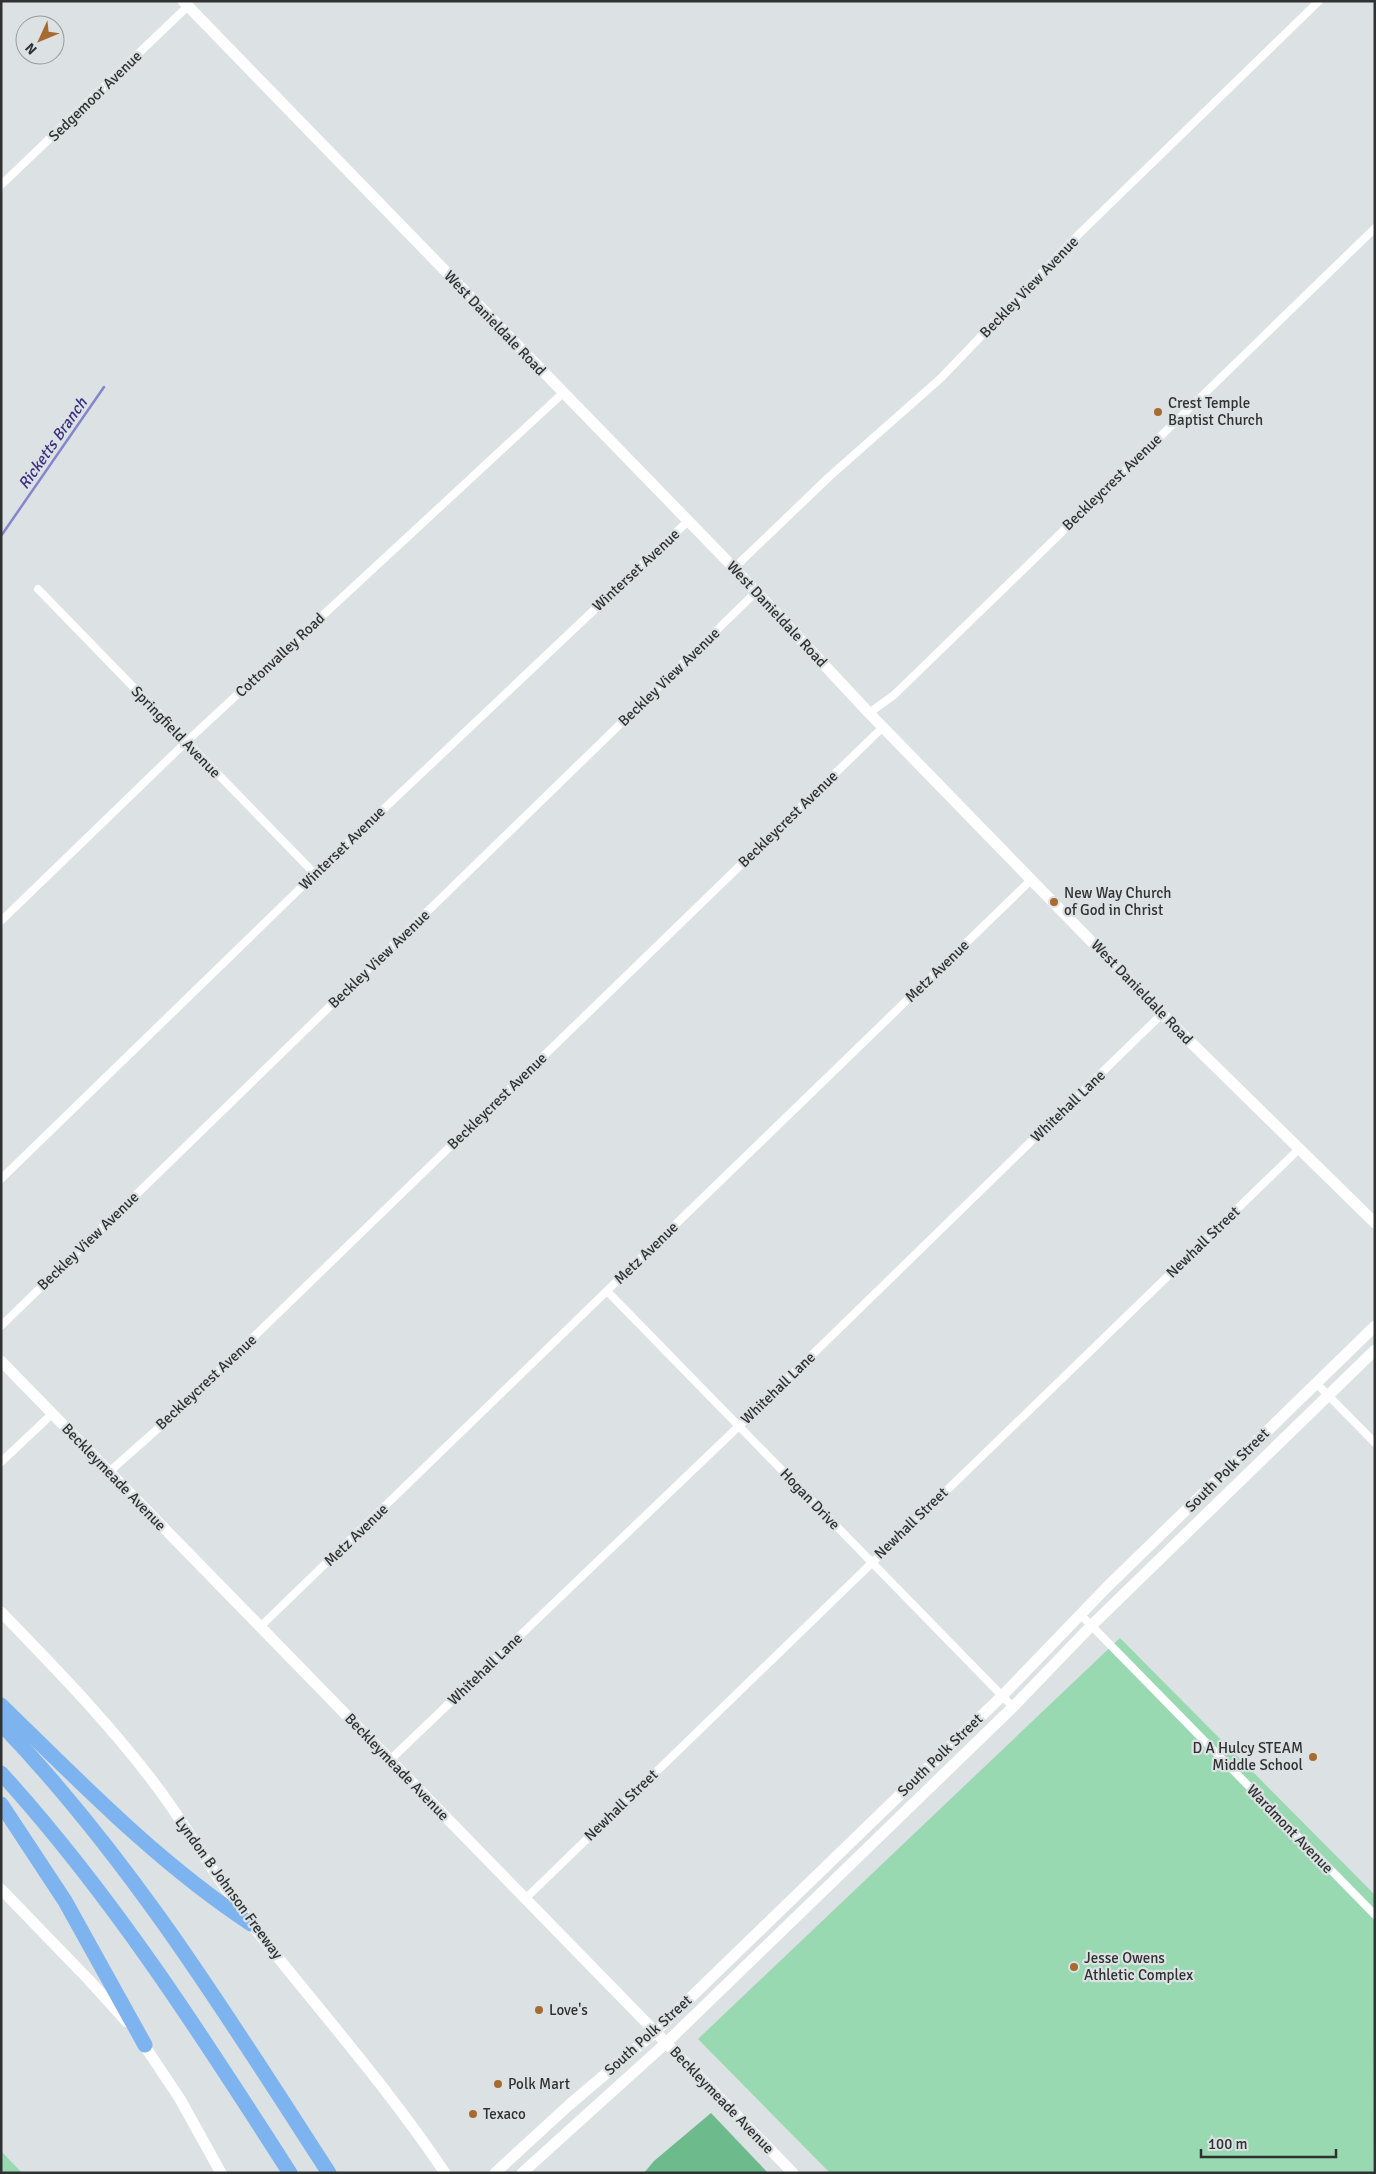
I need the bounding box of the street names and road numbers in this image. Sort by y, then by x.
street label: Sedgemoor Avenue [45,47,145,145]
street label: Beckley View Avenue [976,233,1082,341]
street label: West Danieldale Road [440,267,550,379]
street label: Beckleycrest Avenue [1059,430,1165,534]
street label: Winterset Avenue [589,525,683,615]
street label: West Danieldale Road [723,557,831,671]
street label: Cottonvalley Road [232,609,328,701]
street label: Beckley View Avenue [615,624,723,730]
street label: Springfield Avenue [128,682,224,782]
street label: Beckleycrest Avenue [735,767,841,871]
street label: Winterset Avenue [295,802,389,894]
street label: Beckley View Avenue [325,906,433,1012]
street label: Metz Avenue [901,936,973,1006]
street label: West Danieldale Road [1087,936,1197,1048]
street label: Beckleycrest Avenue [444,1049,550,1153]
street label: Whitehall Lane [1027,1066,1109,1146]
street label: Beckley View Avenue [34,1188,142,1294]
street label: Newhall Street [1163,1202,1243,1282]
street label: Metz Avenue [610,1218,682,1288]
street label: Beckleycrest Avenue [152,1331,260,1433]
street label: Whitehall Lane [737,1348,819,1428]
street label: Beckleymeade Avenue [58,1420,170,1534]
street label: South Polk Street [1181,1424,1273,1516]
street label: Hogan Drive [776,1465,844,1533]
street label: Newhall Street [871,1483,951,1563]
street label: Metz Avenue [320,1500,392,1570]
street label: Whitehall Lane [444,1629,526,1709]
street label: Beckleymeade Avenue [341,1710,453,1824]
street label: South Polk Street [894,1710,986,1800]
street label: Newhall Street [581,1765,661,1845]
street label: Wardmont Avenue [1243,1781,1337,1877]
street label: Lyndon B Johnson Freeway [171,1813,287,1963]
street label: South Polk Street [601,1991,695,2079]
street label: Beckleymeade Avenue [666,2043,778,2157]

